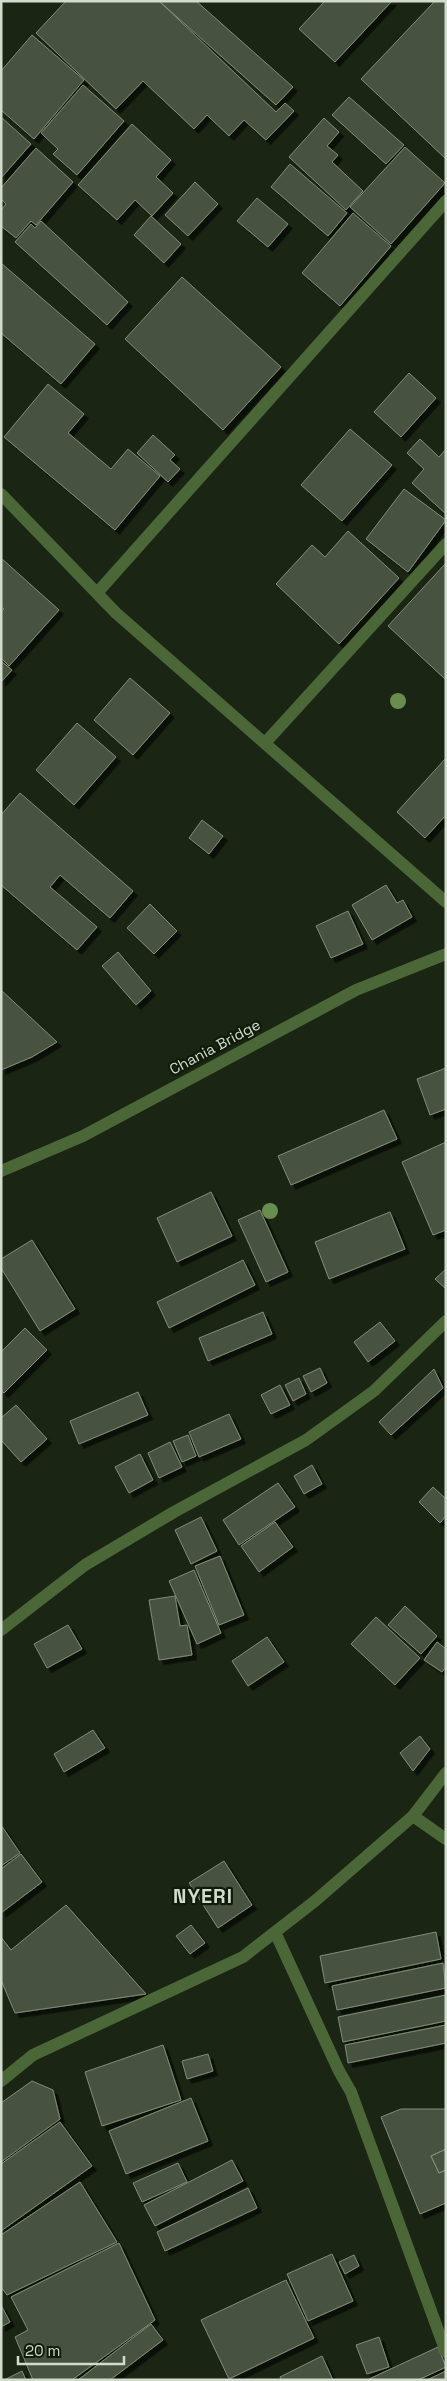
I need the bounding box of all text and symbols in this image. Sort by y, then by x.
street label: Chania Bridge [166,1015,264,1078]
district label: NYERI [173,1883,233,1909]
scale bar [18,2334,124,2366]
text: 20 m [25,2341,60,2360]

